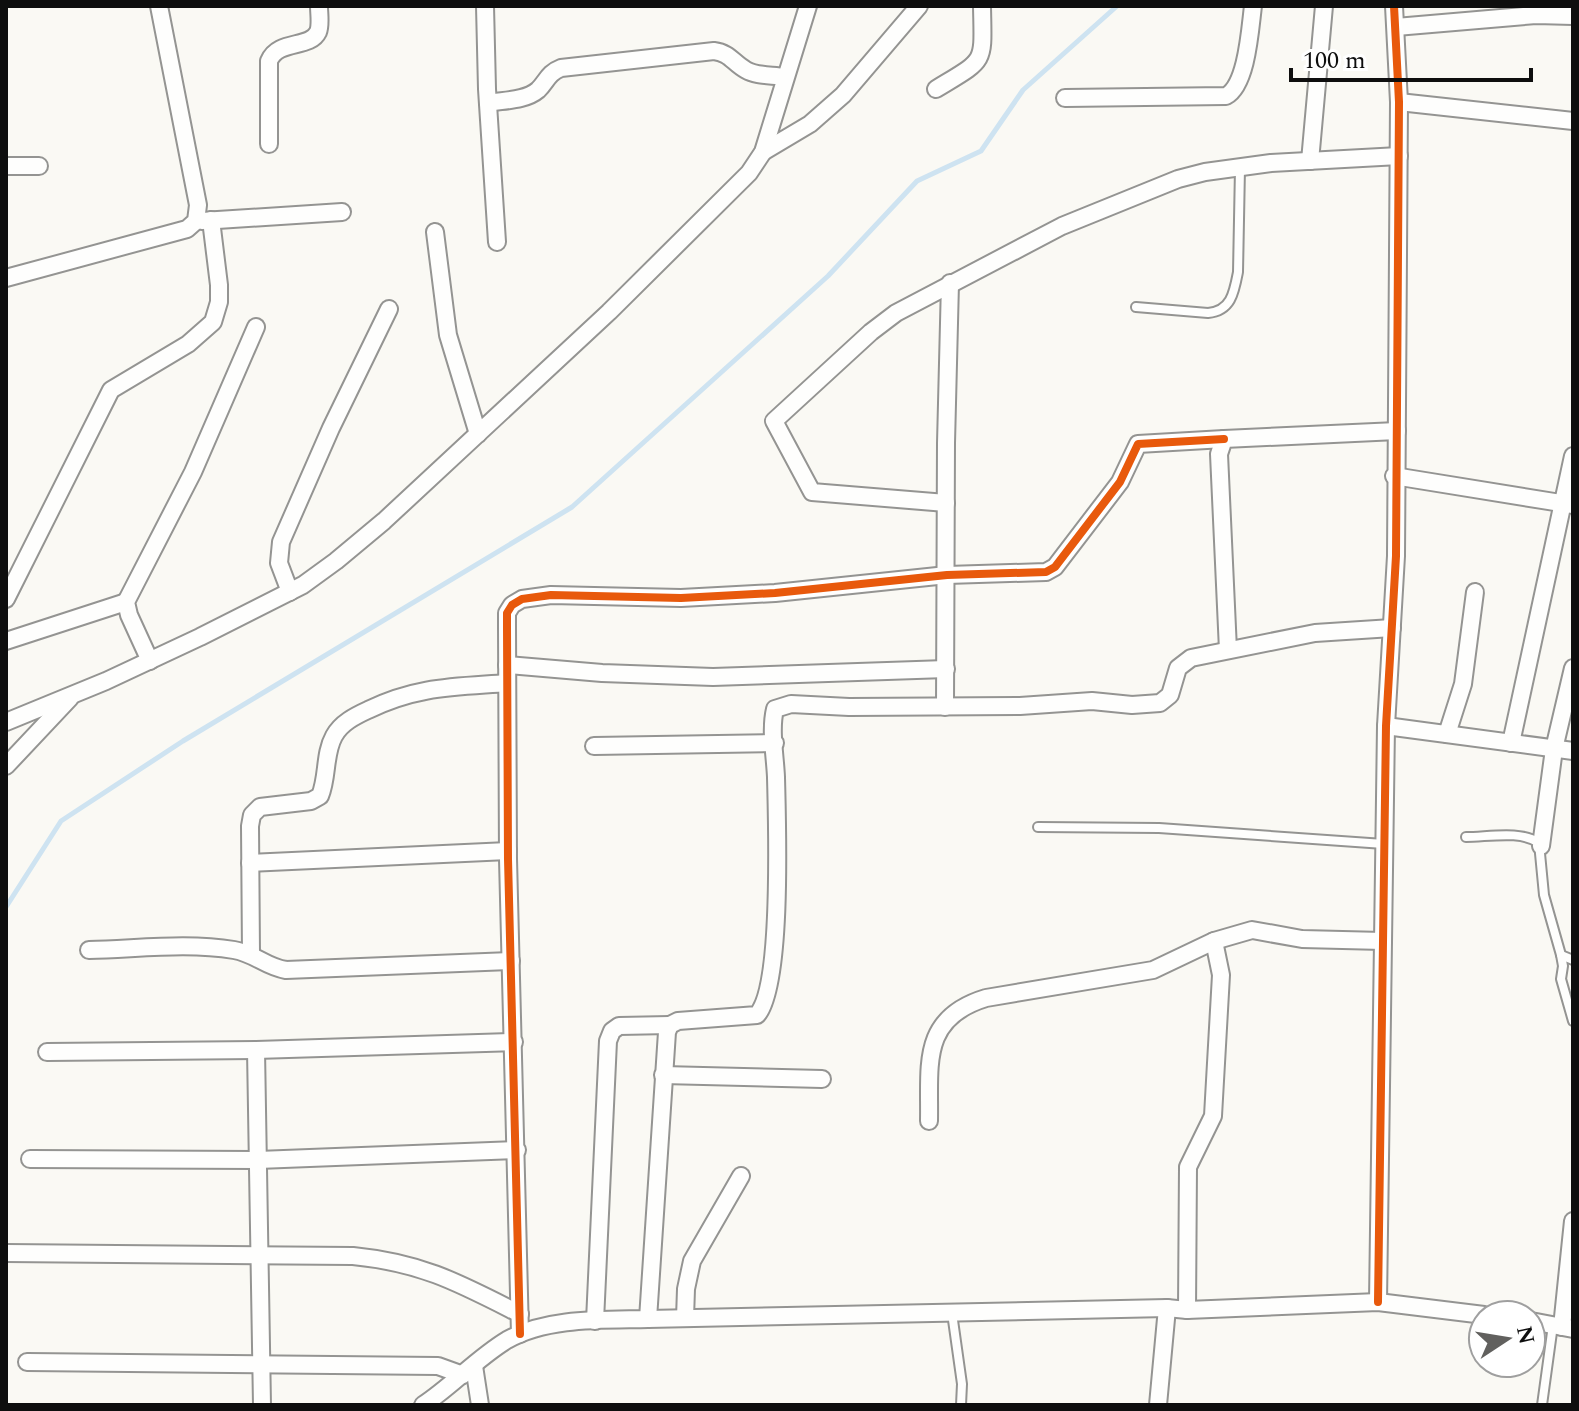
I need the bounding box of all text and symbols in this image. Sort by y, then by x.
scale bar [1291,32,1531,82]
text: 100 m [1303,43,1366,79]
north arrow [1467,1299,1547,1379]
text: N [1507,1323,1543,1347]

